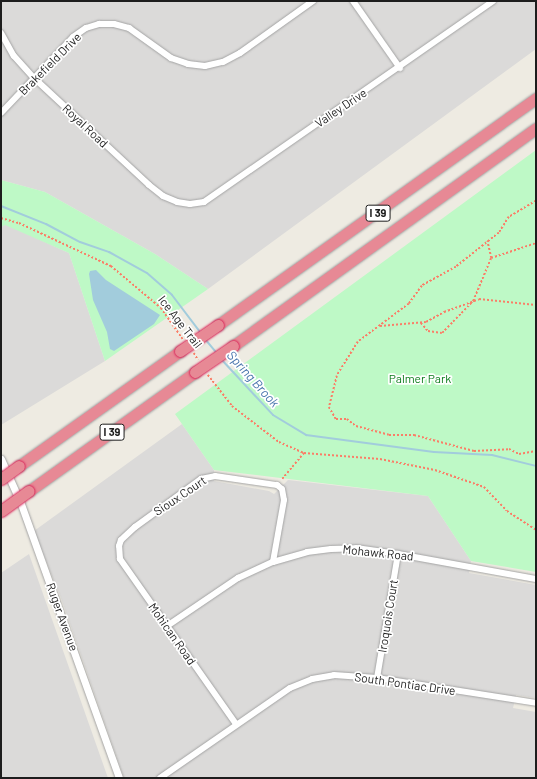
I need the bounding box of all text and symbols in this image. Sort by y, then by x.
street label: Brakefield Drive [16,30,84,98]
street label: Valley Drive [312,86,370,130]
street label: Royal Road [59,101,111,151]
road number: I 39 [365,204,391,222]
street label: Ice Age Trail [155,293,205,351]
water label: Spring Brook [224,348,282,410]
park label: Palmer Park [389,372,451,386]
road number: I 39 [99,423,125,441]
street label: Sioux Court [151,473,209,519]
street label: Mohawk Road [342,542,414,564]
street label: Iroquois Court [375,578,401,654]
street label: Ruger Avenue [43,581,81,653]
street label: Mohican Road [145,600,199,668]
street label: South Pontiac Drive [353,670,457,698]

